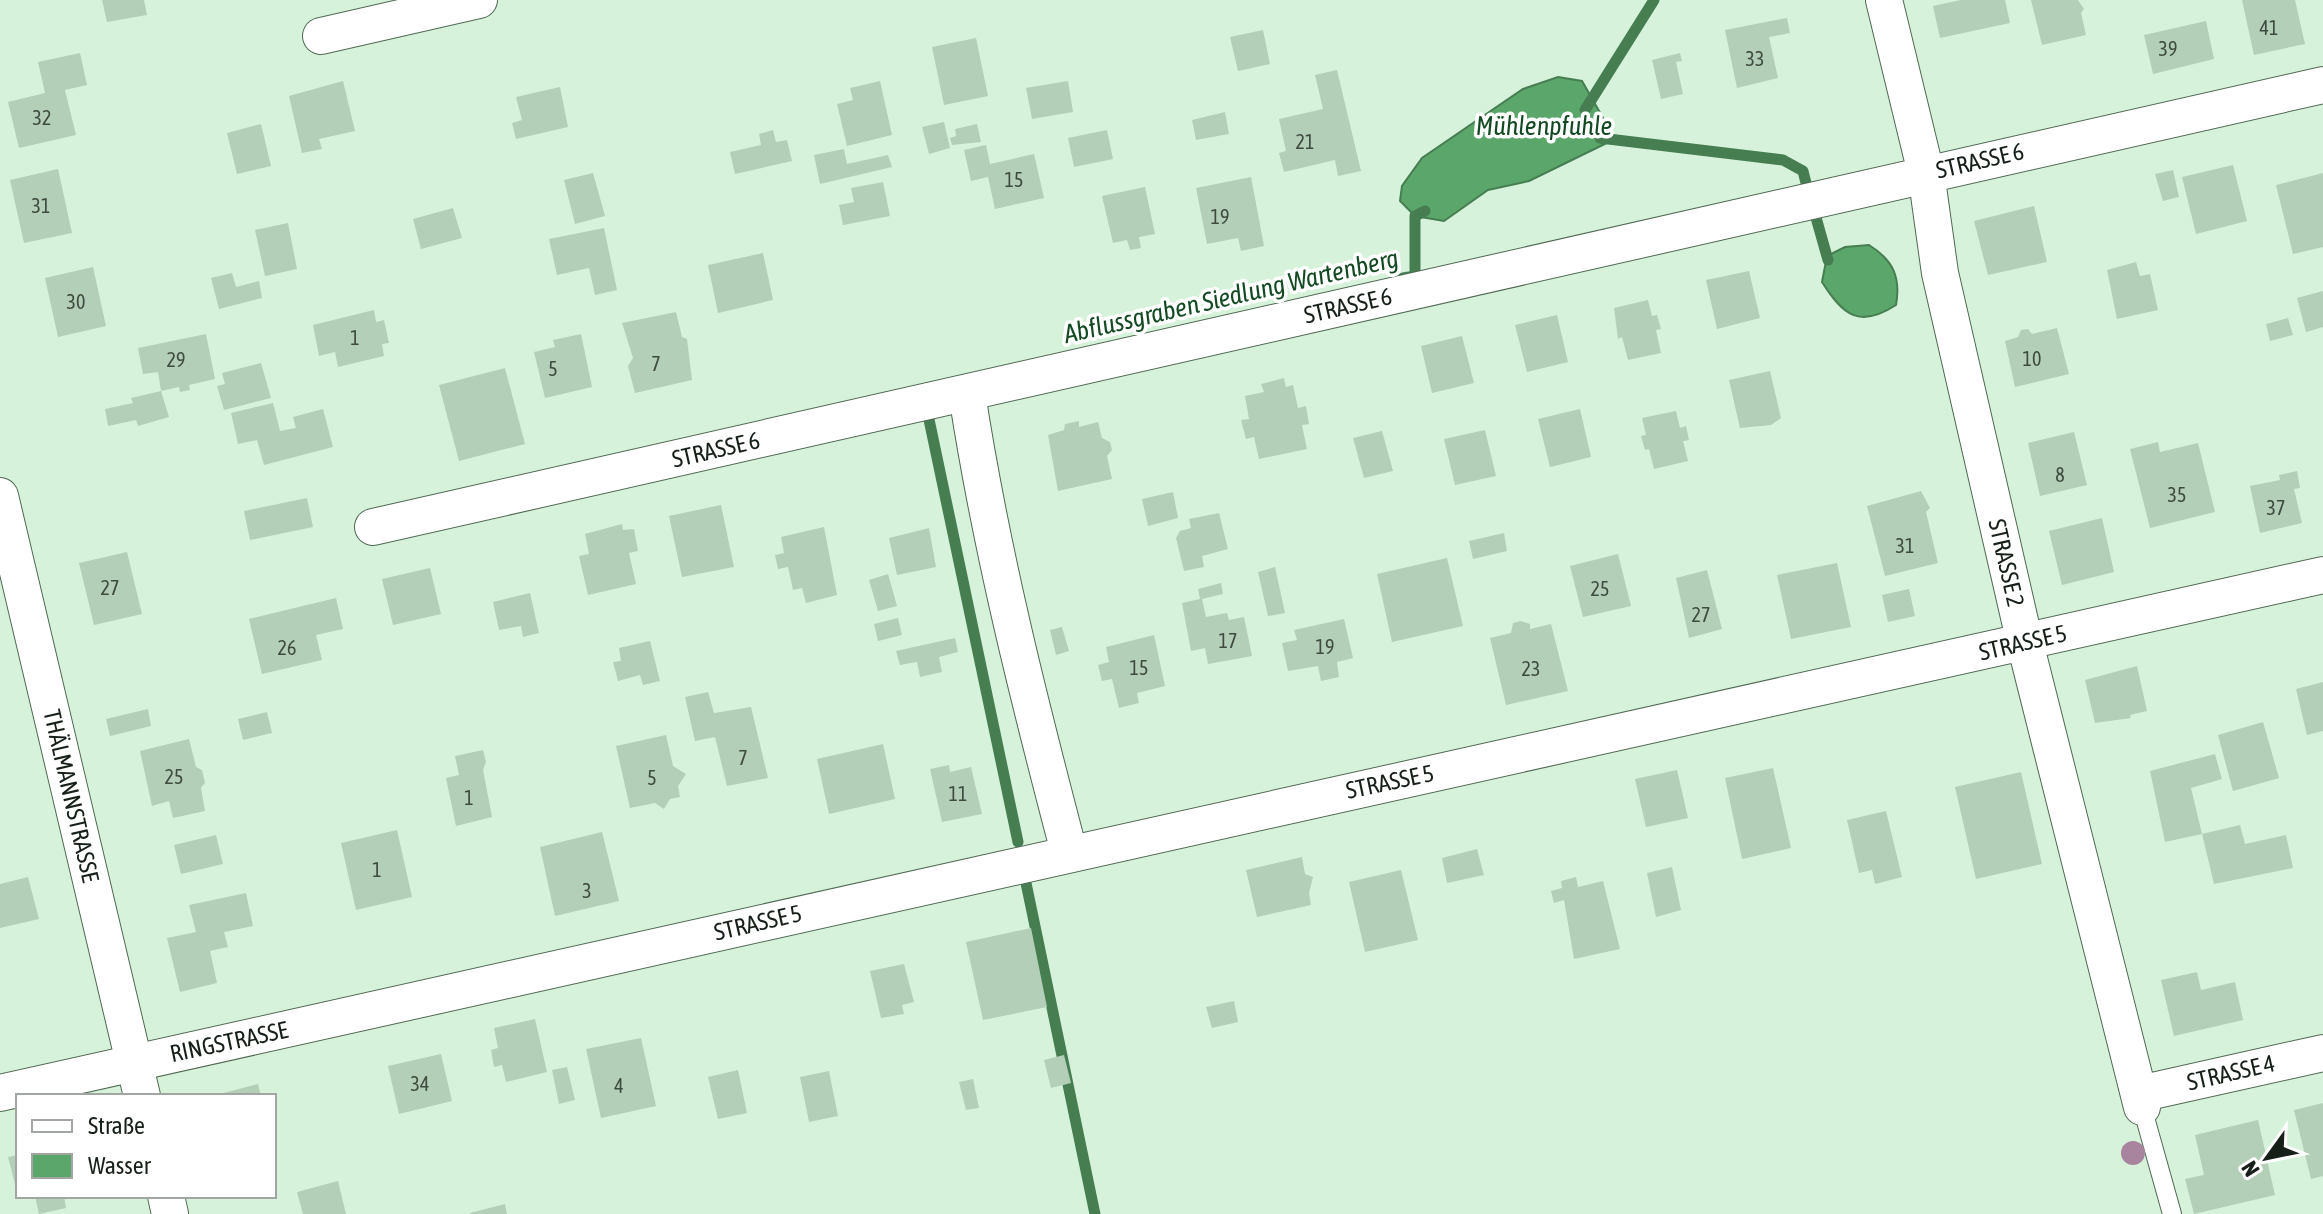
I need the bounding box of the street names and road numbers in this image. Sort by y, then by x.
street label: STRASSE 6 [1933,137,2026,184]
street label: STRASSE 6 [1301,282,1394,329]
street label: STRASSE 6 [669,426,762,473]
street label: STRASSE 2 [1983,516,2030,609]
street label: STRASSE 5 [1976,619,2069,666]
street label: THÄLMANNSTRASSE [38,707,104,885]
street label: STRASSE 5 [1343,759,1436,804]
street label: STRASSE 5 [711,899,804,946]
street label: RINGSTRASSE [168,1016,290,1067]
street label: STRASSE 4 [2184,1049,2277,1096]

